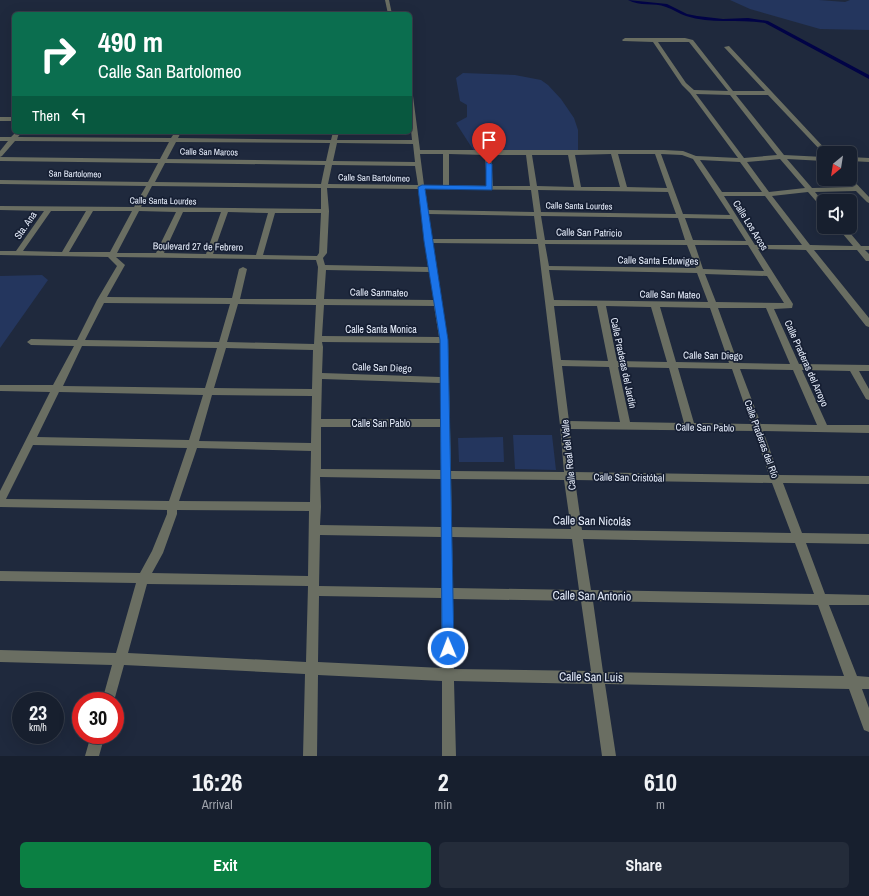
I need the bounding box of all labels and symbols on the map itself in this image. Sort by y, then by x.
pin [472,123,506,164]
street label: Calle San Marcos [180,145,239,159]
north arrow [817,146,857,186]
street label: San Bartolomeo [48,168,102,180]
street label: Calle San Bartolomeo [338,171,410,185]
street label: Calle Santa Lourdes [129,194,197,208]
street label: Calle Los Arcos [730,198,771,253]
street label: Calle Santa Lourdes [545,199,613,213]
street label: Sta. Ana [11,208,40,242]
street label: Calle San Patricio [556,225,623,240]
street label: Boulevard 27 de Febrero [153,239,244,254]
street label: Calle Santa Eduwiges [618,253,698,268]
street label: Calle Sanmateo [350,285,409,300]
street label: Calle San Mateo [640,287,701,302]
street label: Calle Praderas del Jardín [608,316,639,410]
street label: Calle Praderas del Arroyo [782,318,832,409]
street label: Calle Santa Monica [345,323,417,336]
street label: Calle San Diego [683,348,743,363]
street label: Calle San Diego [352,360,412,375]
street label: Calle Praderas del Río [741,398,782,481]
street label: Calle San Pablo [352,417,411,430]
street label: Calle Real del Valle [558,419,579,491]
street label: Calle San Pablo [675,420,735,435]
street label: Calle San Cristóbal [594,470,665,485]
street label: Calle San Nicolás [553,512,631,530]
street label: Calle San Antonio [552,587,632,605]
position arrow [427,627,469,669]
street label: Calle San Luis [559,668,623,686]
speed limit sign: 30 [72,692,124,744]

